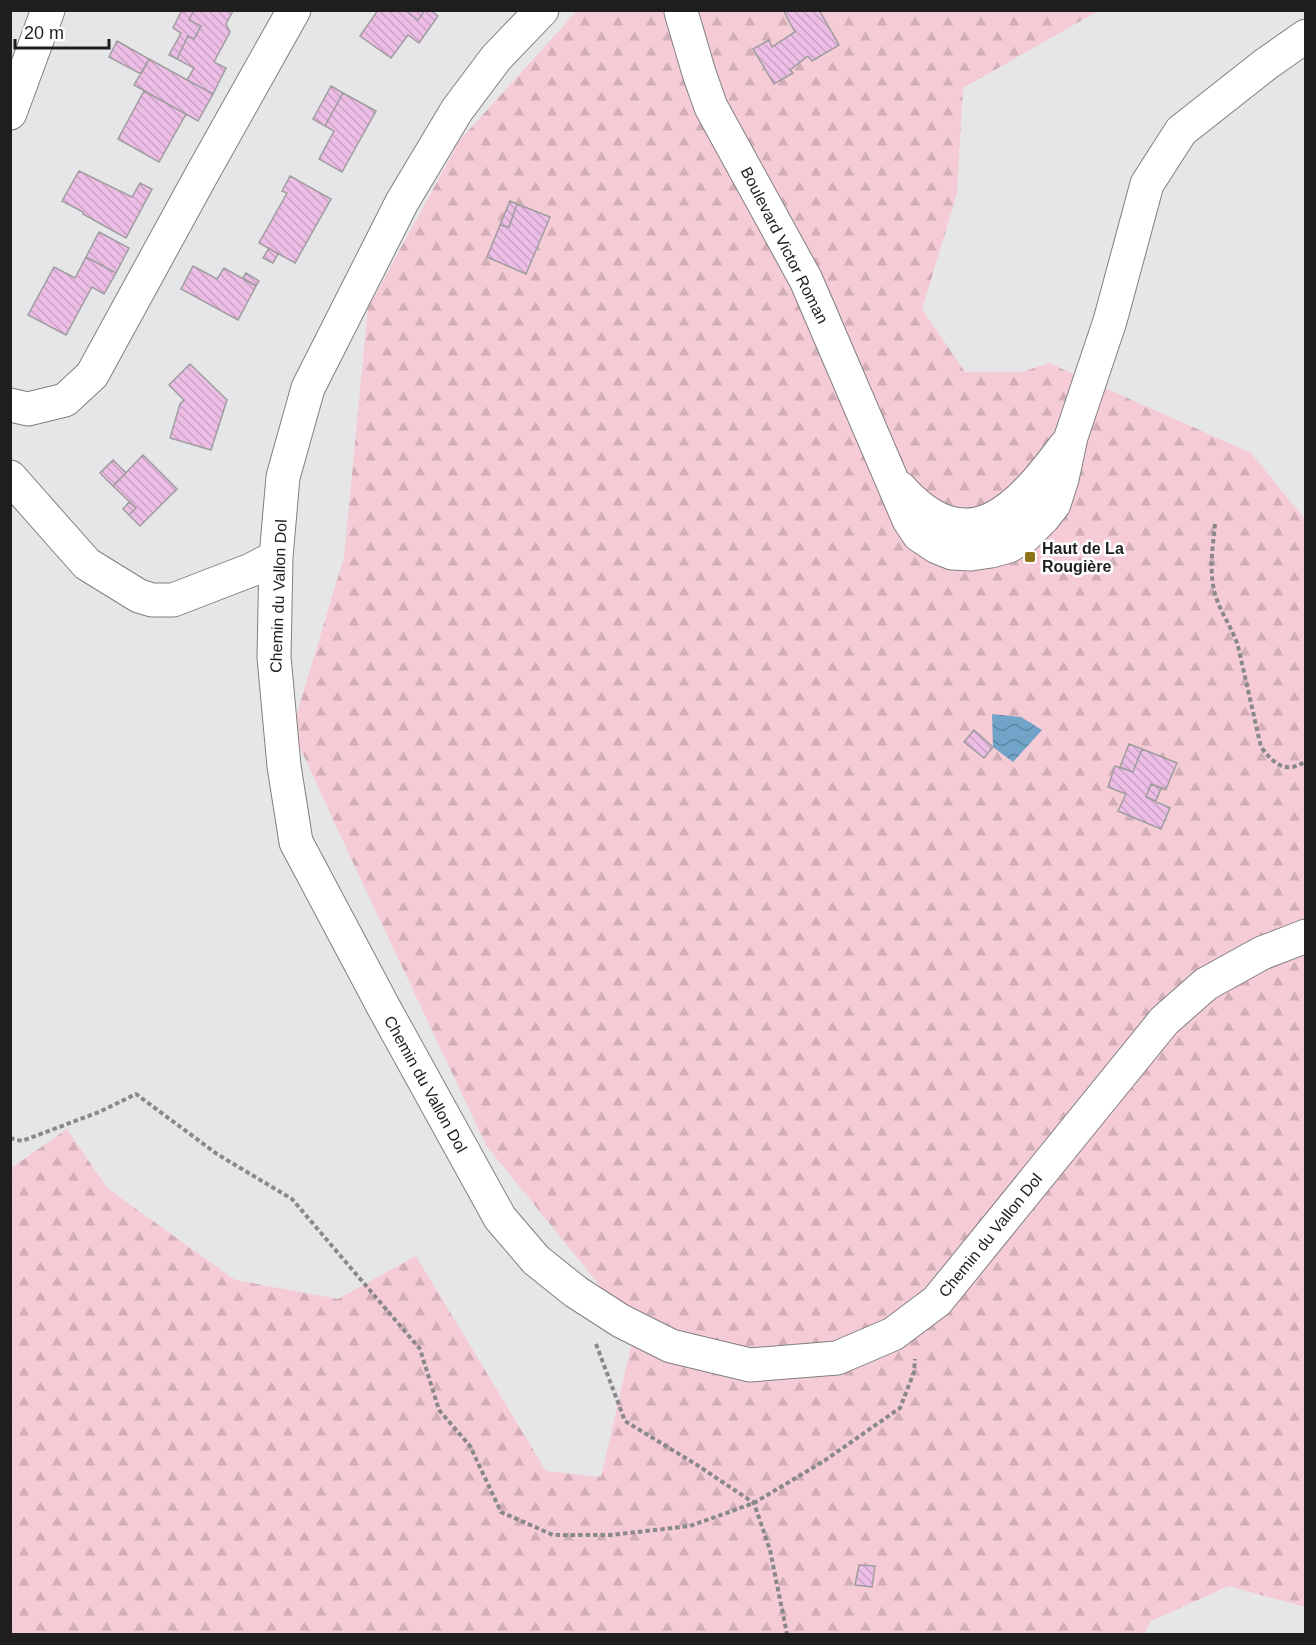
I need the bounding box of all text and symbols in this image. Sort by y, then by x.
scale bar [15,12,110,50]
text: 20 m [24,23,64,43]
street label: Boulevard Victor Roman [738,164,831,326]
street label: Chemin du Vallon Dol [267,519,290,673]
place label: Haut de La Rougière [1042,540,1124,575]
marker: Haut de La Rougière [1023,550,1037,564]
street label: Chemin du Vallon Dol [381,1013,470,1156]
street label: Chemin du Vallon Dol [935,1170,1045,1300]

